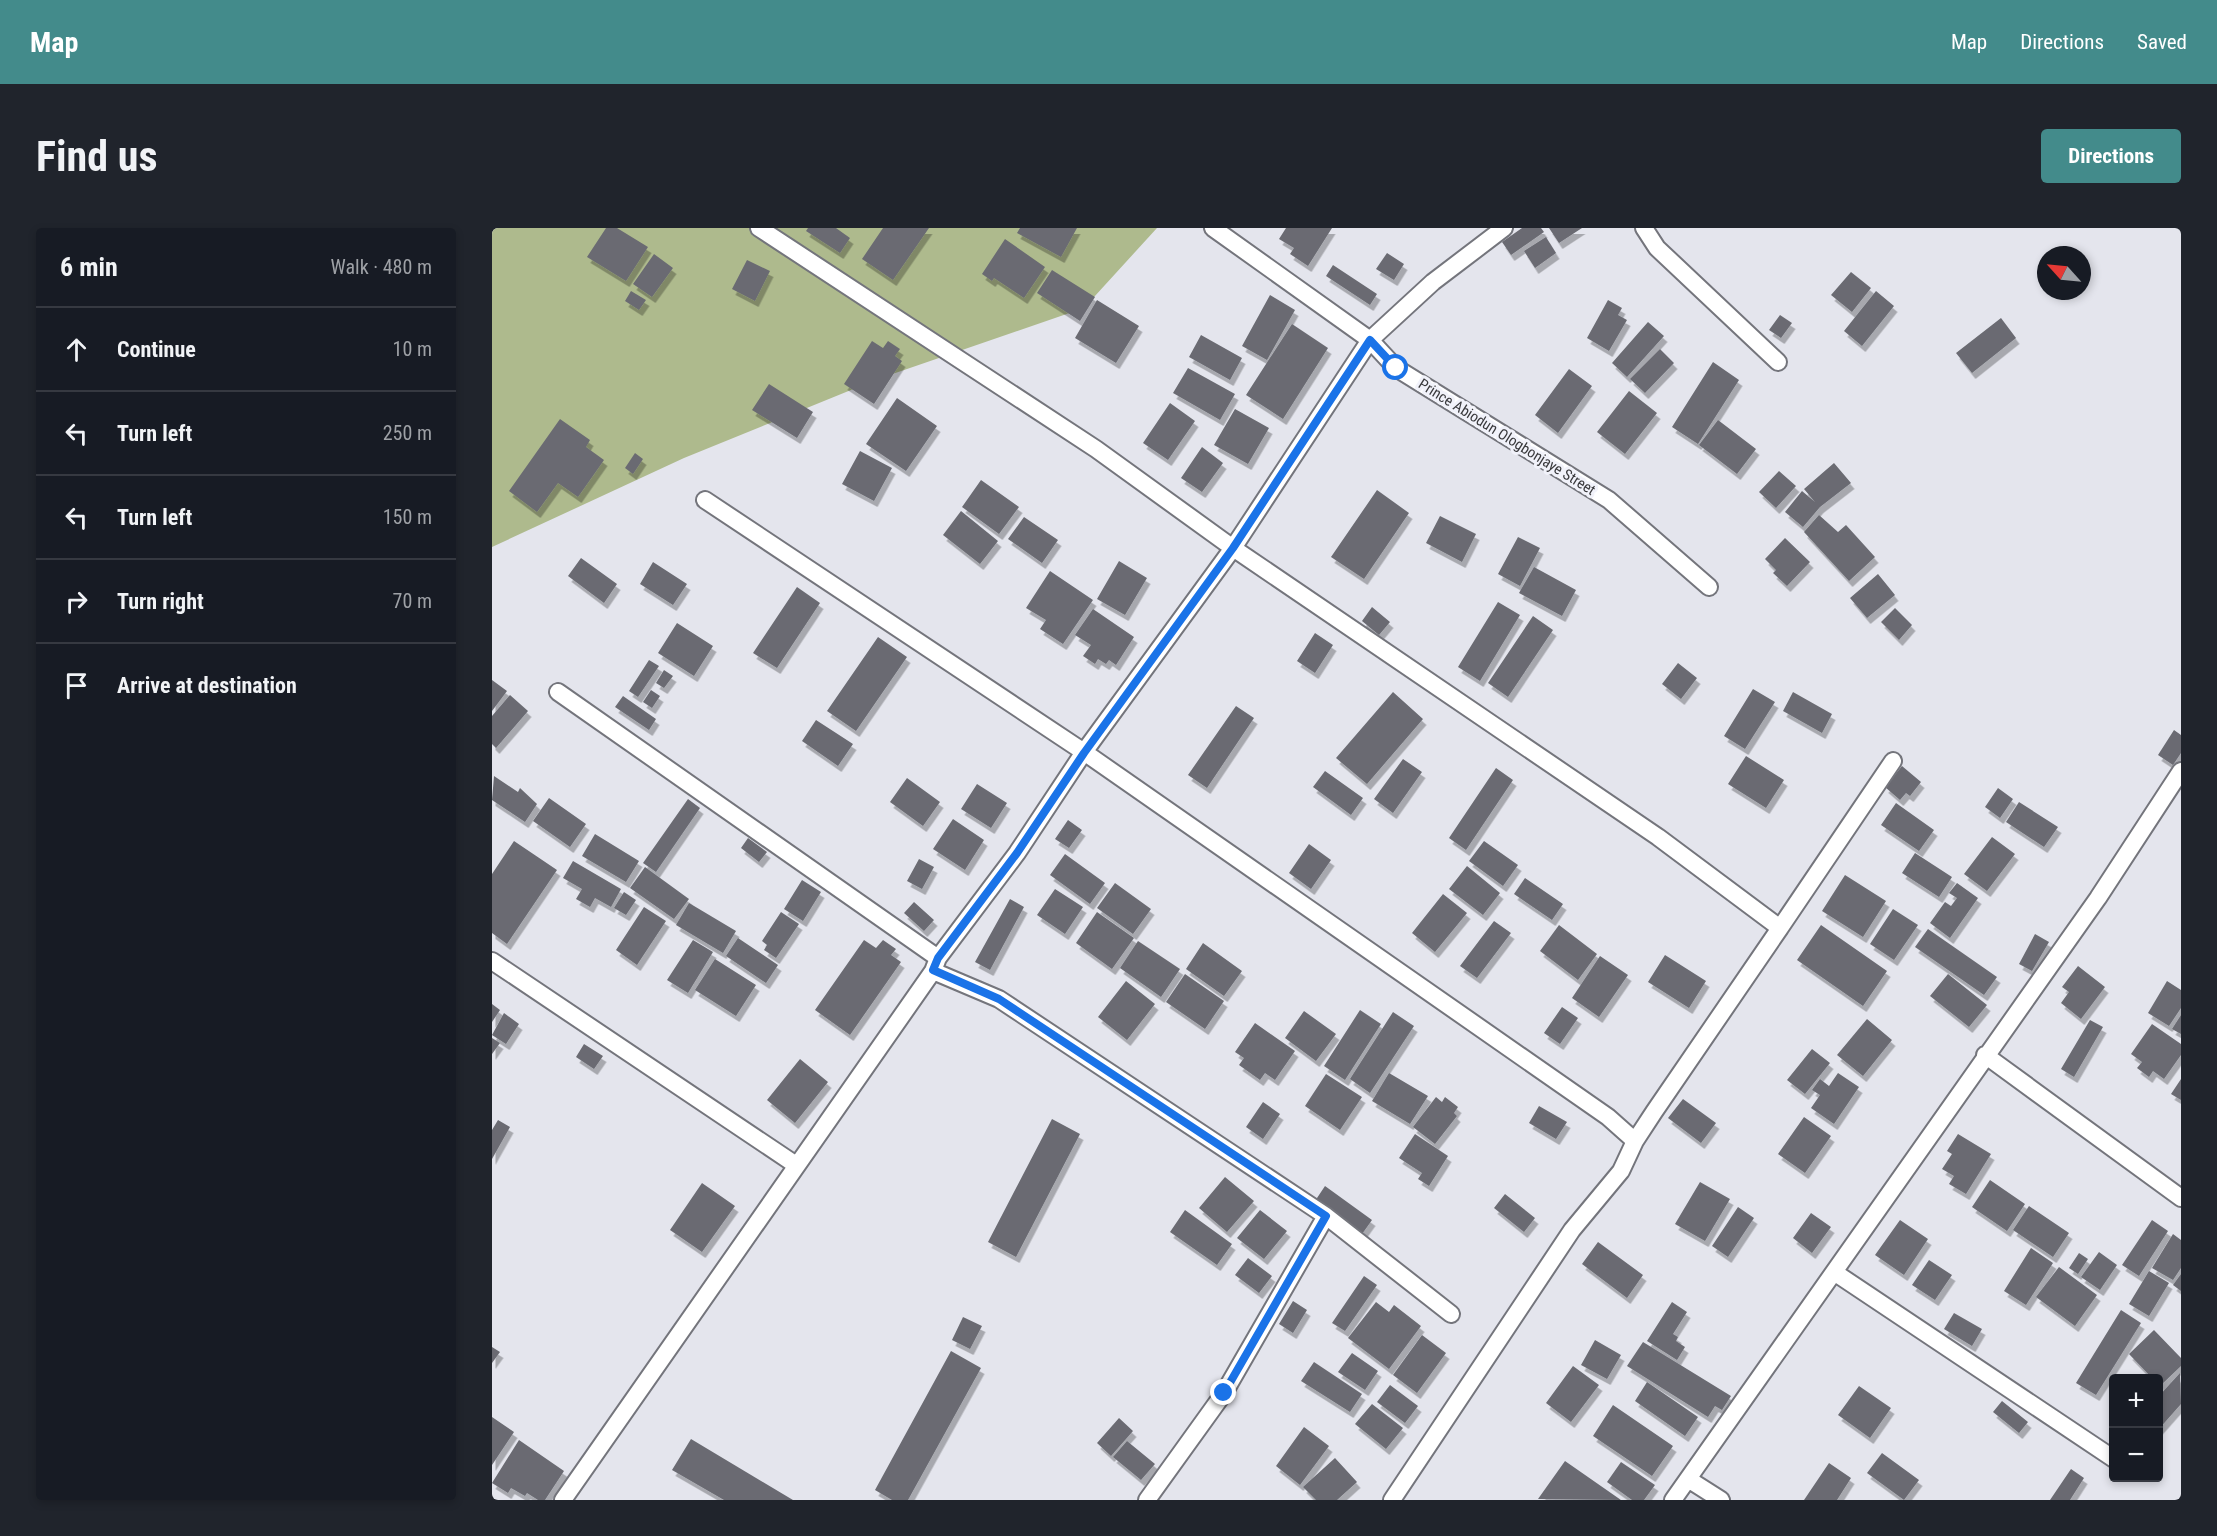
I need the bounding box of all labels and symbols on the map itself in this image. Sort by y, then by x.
north arrow [2037,246,2091,300]
route start [1382,354,1408,380]
street label: Prince Abiodun Ologbonjaye Street [1415,375,1599,499]
route end [1210,1379,1236,1405]

